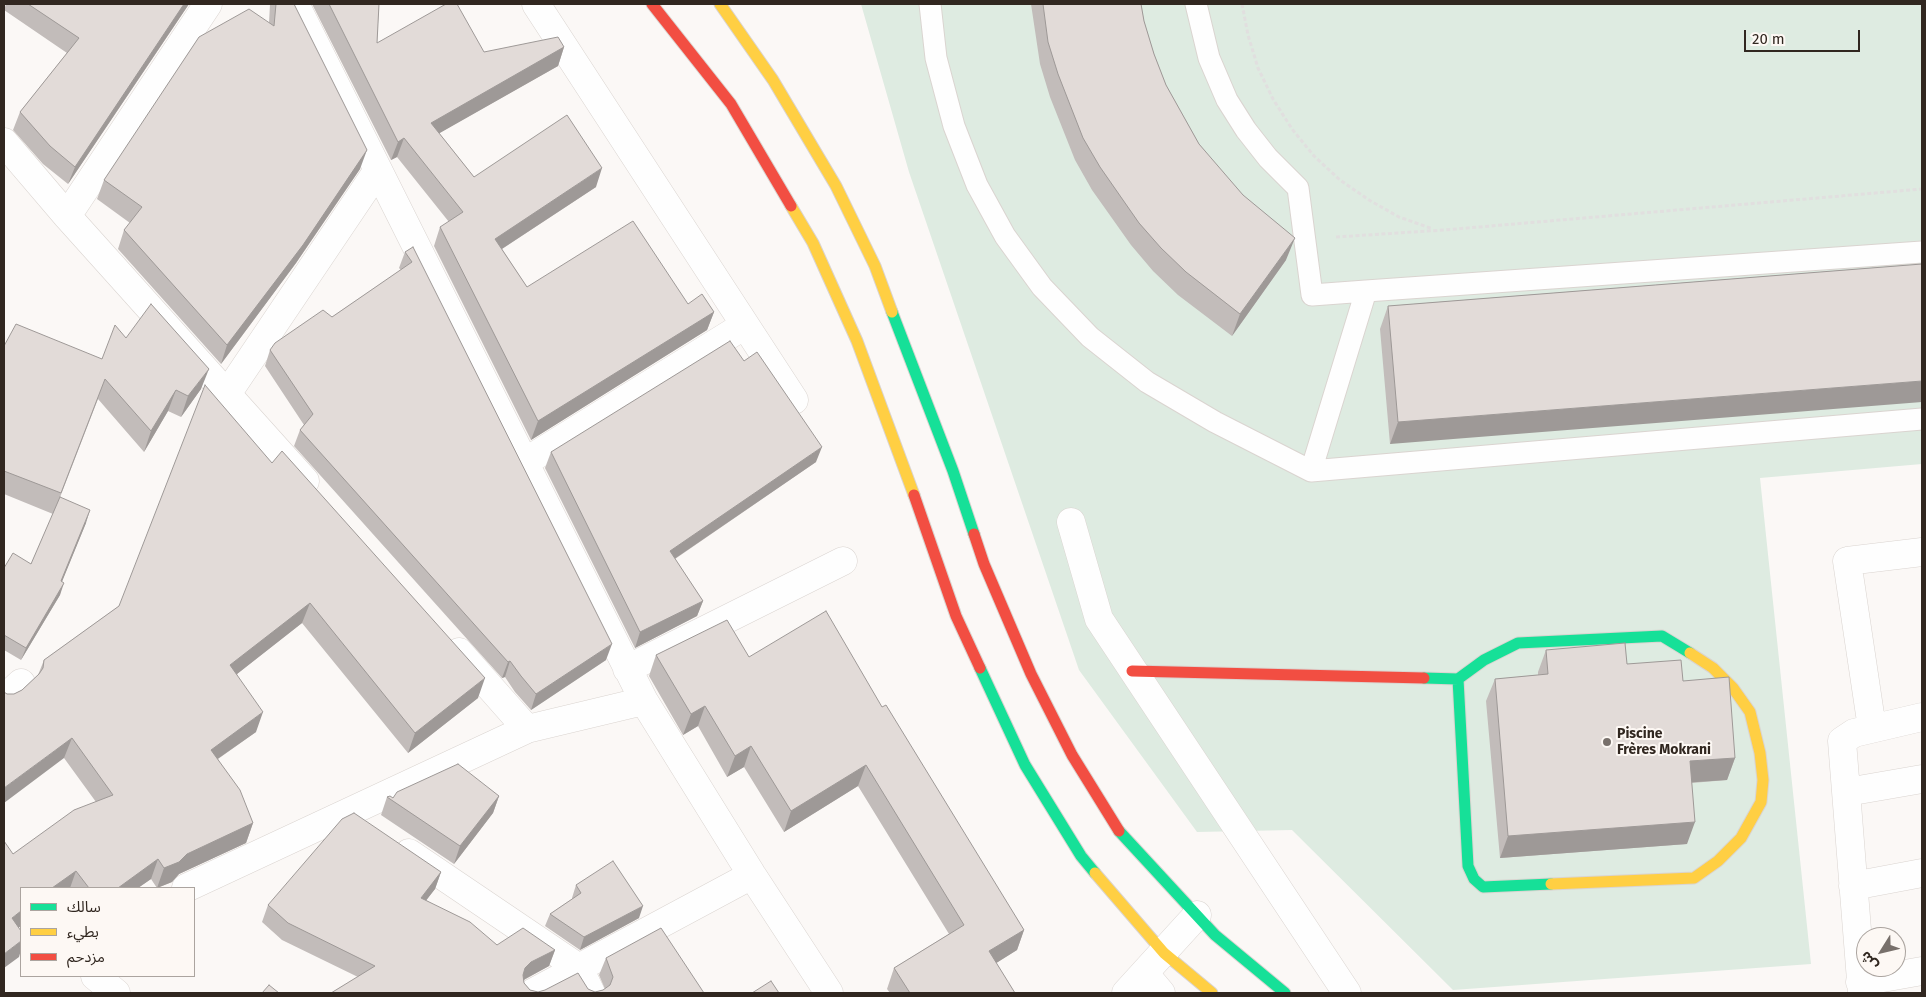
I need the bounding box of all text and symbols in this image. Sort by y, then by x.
scale bar [1746,20,1862,52]
text: 20 m [1752,30,1785,48]
place label: Piscine Frères Mokrani [1617,726,1711,759]
marker: Piscine Frères Mokrani [1601,736,1613,748]
legend [20,887,195,977]
text: سالك [67,898,101,916]
text: بطيء [67,923,99,941]
north arrow [1856,927,1906,977]
text: مزدحم [67,948,105,966]
text: ش [1857,948,1882,973]

